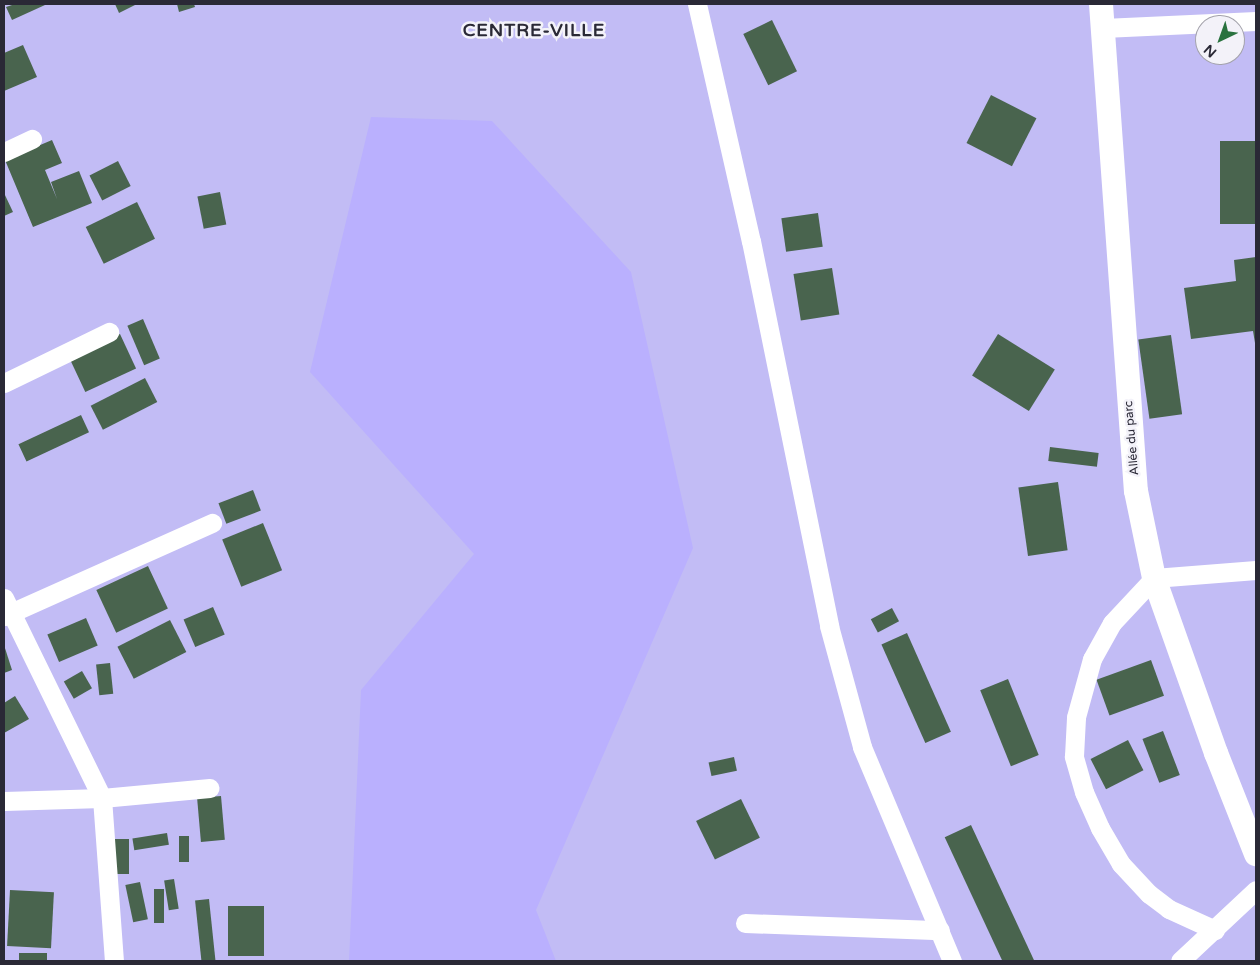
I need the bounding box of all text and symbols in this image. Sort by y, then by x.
north arrow [1195,15,1245,65]
district label: CENTRE-VILLE [461,19,607,41]
text: N [1200,41,1220,61]
street label: Allée du parc [1122,400,1142,476]

